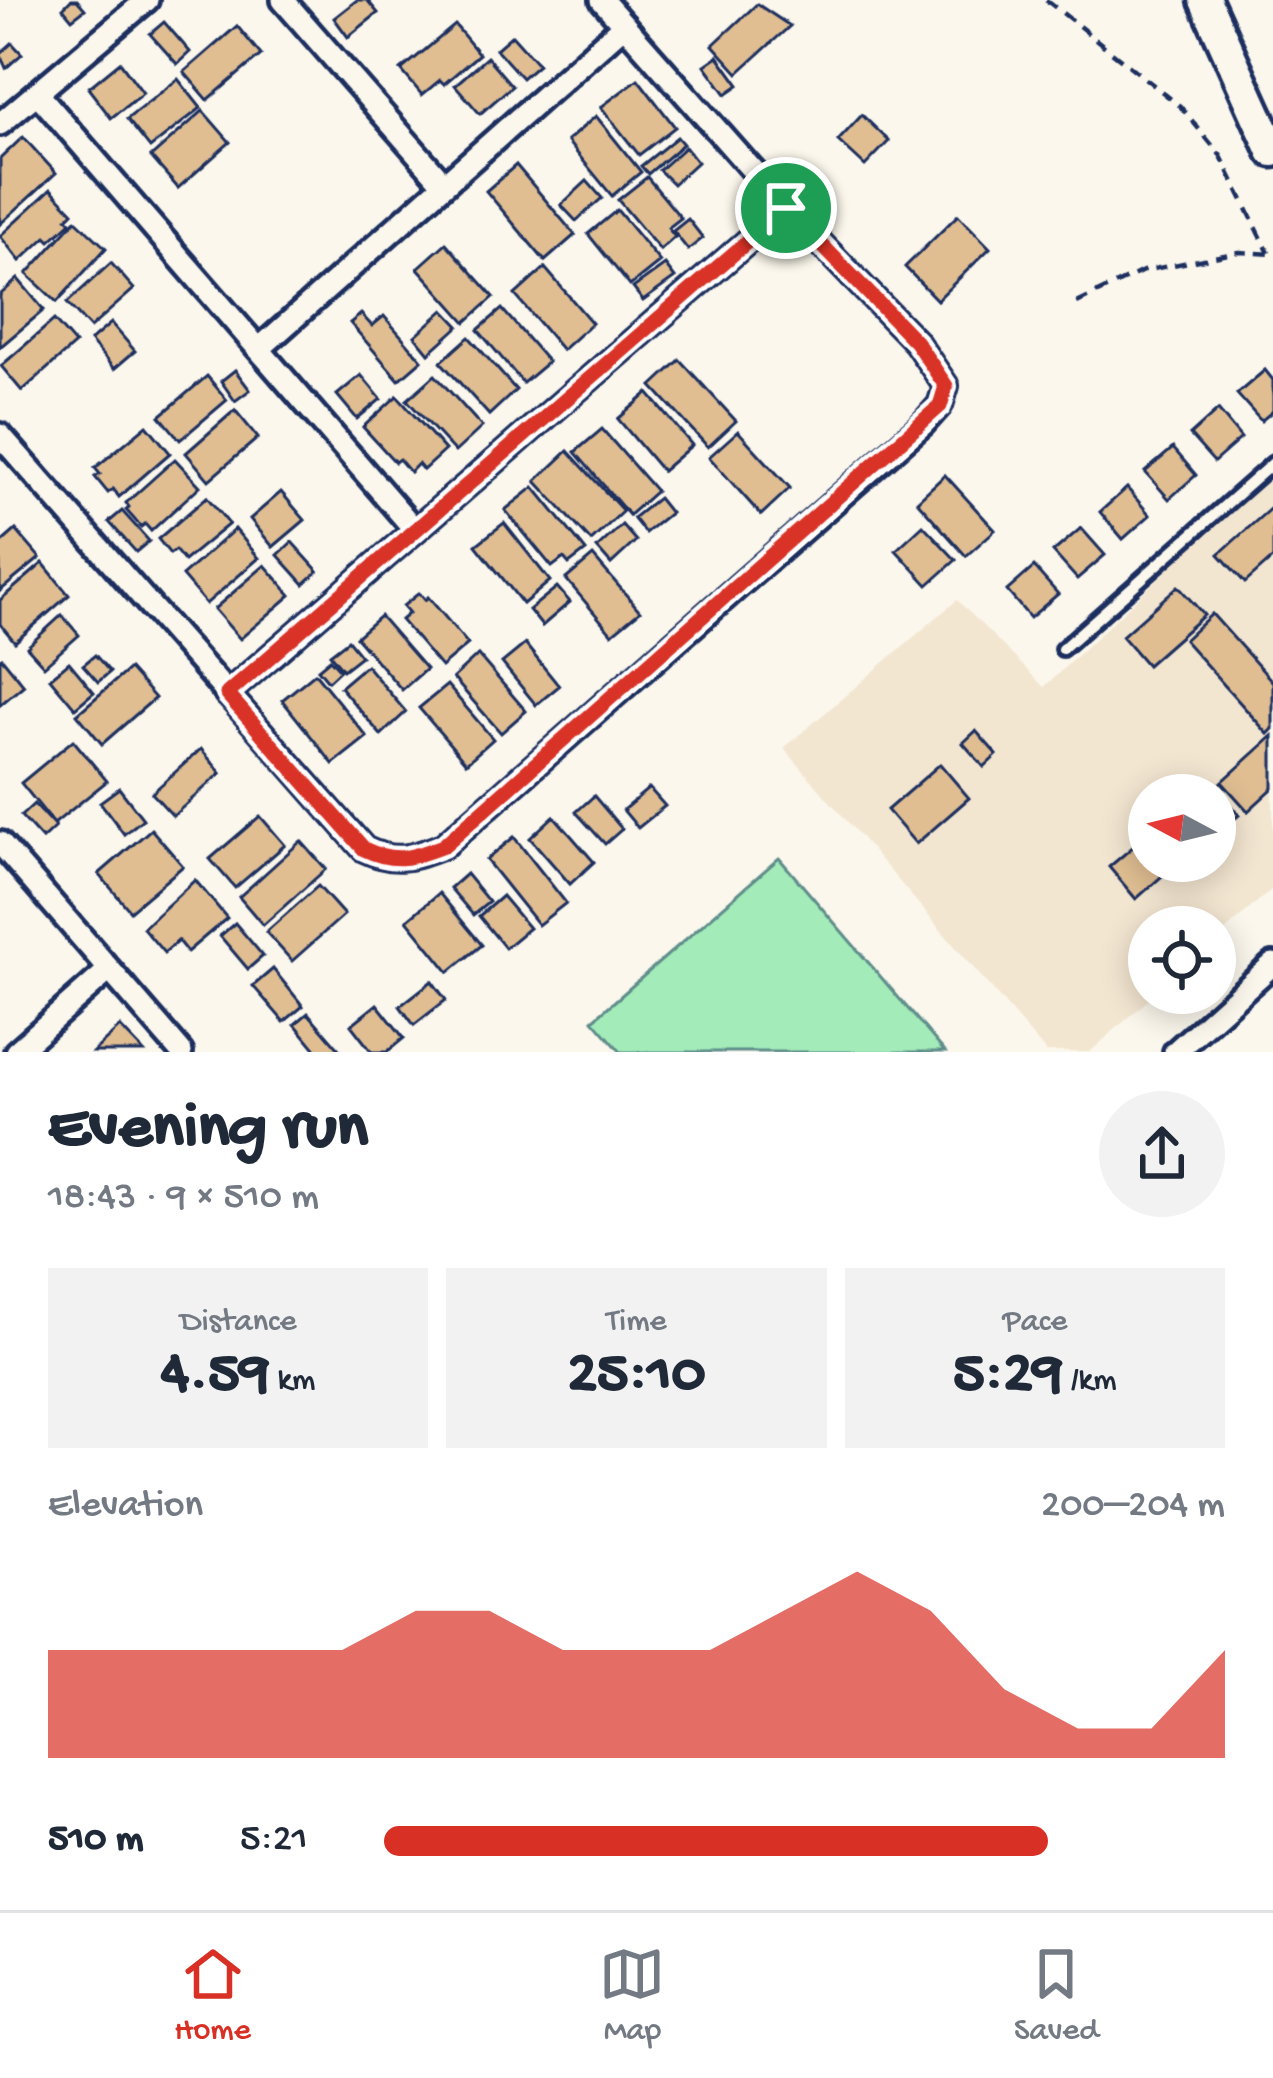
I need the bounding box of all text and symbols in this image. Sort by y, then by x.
pin [735,157,837,259]
icon: arrive [753,175,819,241]
north arrow [1128,774,1236,882]
map controls [1128,774,1236,1014]
button: locate [1128,906,1236,1014]
button: share [1099,1091,1225,1217]
text: Evening run [48,1092,368,1170]
text: 18:43 · 9 × 510 m [48,1176,319,1222]
text: Distance [180,1304,296,1342]
text: Time [606,1304,667,1342]
text: Pace [1002,1304,1067,1342]
text: 4.59 [161,1342,270,1412]
text: 25:10 [567,1342,706,1412]
text: 5:29 [953,1342,1063,1412]
text: km [270,1363,316,1401]
text: /km [1063,1363,1117,1401]
text: Elevation [48,1484,203,1530]
text: 200–204 m [1041,1484,1225,1530]
text: 510 m [48,1818,143,1864]
text: 5:21 [240,1818,308,1864]
tab: Home [174,1941,251,2051]
tab: Map [599,1941,665,2051]
tab: Saved [1014,1941,1099,2051]

